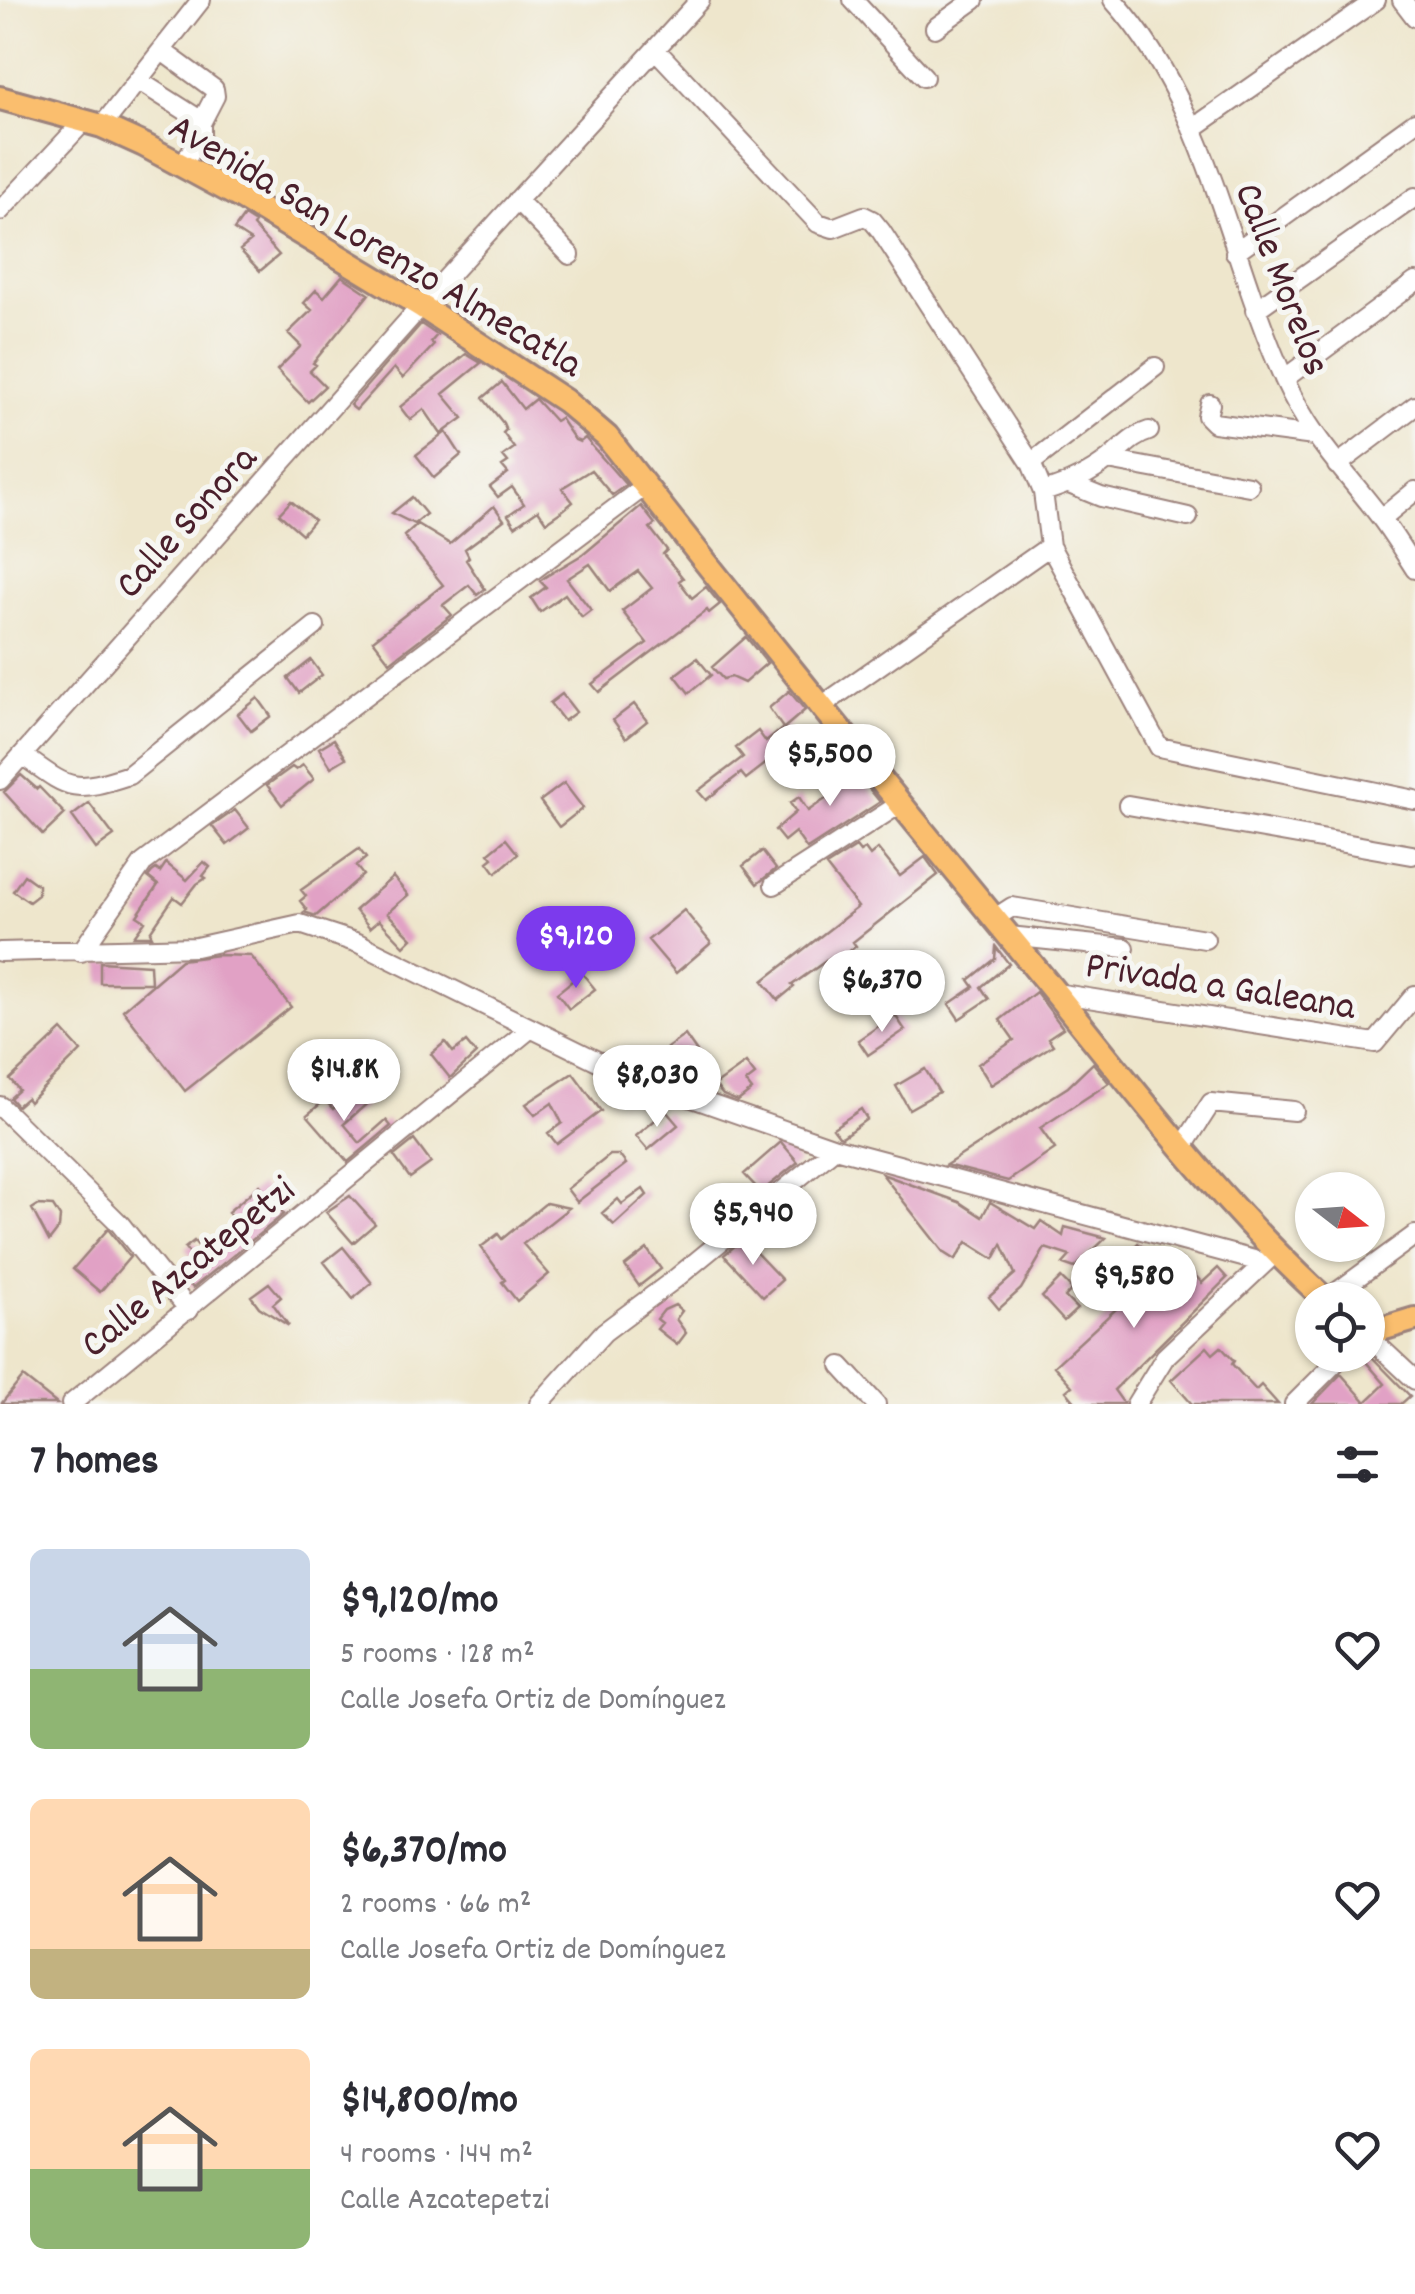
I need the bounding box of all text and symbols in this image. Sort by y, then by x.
street label: Avenida San Lorenzo Almecatla [156,102,593,396]
street label: Calle Morelos [1216,176,1342,385]
street label: Calle Sonora [104,434,274,614]
pin: $5,500 [749,724,911,809]
text: $5,500 [787,733,873,779]
pin: $9,120 [495,906,657,991]
text: $9,120 [538,915,614,961]
street label: Privada a Galeana [1081,940,1360,1039]
pin: $6,370 [801,950,963,1035]
text: $6,370 [841,959,923,1005]
pin: $14.8K [263,1039,425,1124]
pin: $8,030 [576,1045,738,1130]
text: $14.8K [309,1048,379,1094]
text: $8,030 [615,1054,699,1100]
street label: Calle Azcatepetzi [70,1165,310,1375]
north arrow [1295,1172,1385,1262]
map controls [1295,1172,1385,1372]
pin: $5,940 [672,1183,834,1268]
text: $5,940 [712,1192,794,1238]
pin: $9,580 [1053,1246,1215,1331]
text: $9,580 [1093,1255,1175,1301]
button: locate [1295,1282,1385,1372]
text: 7 homes [30,1434,159,1494]
icon: filters [1330,1437,1385,1492]
text: $9,120/mo [340,1573,498,1633]
icon: home [110,1589,230,1709]
icon: heart [1330,1622,1385,1677]
text: 5 rooms · 128 m² [340,1633,535,1679]
text: Calle Josefa Ortiz de Domínguez [340,1679,726,1725]
text: $6,370/mo [340,1823,507,1883]
icon: home [110,1839,230,1959]
icon: heart [1330,1872,1385,1927]
text: 2 rooms · 66 m² [340,1883,531,1929]
text: Calle Josefa Ortiz de Domínguez [340,1929,726,1975]
text: $14,800/mo [340,2073,518,2133]
icon: home [110,2089,230,2209]
icon: heart [1330,2122,1385,2177]
text: 4 rooms · 144 m² [340,2133,533,2179]
text: Calle Azcatepetzi [340,2179,550,2225]

